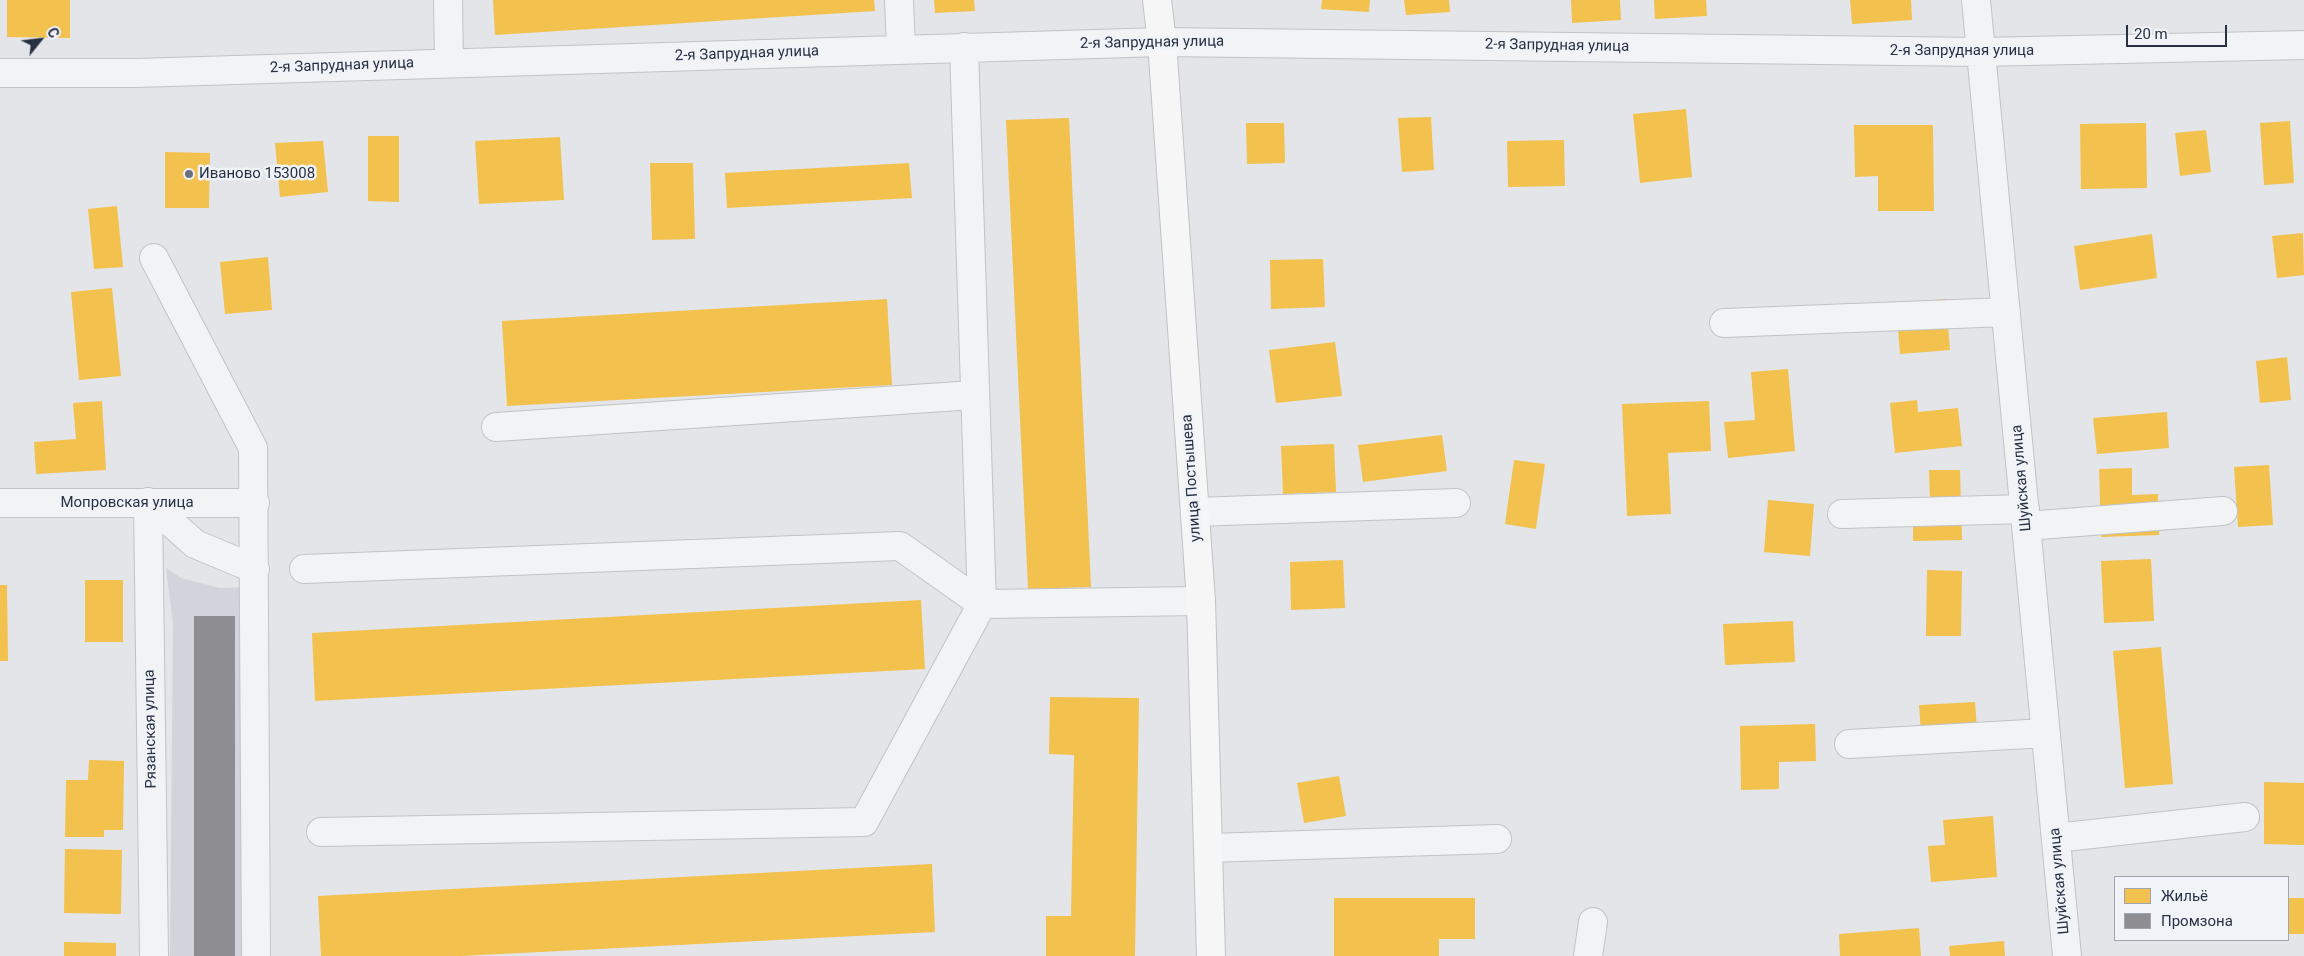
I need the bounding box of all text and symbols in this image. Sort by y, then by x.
north arrow [15,15,65,65]
scale bar [2129,15,2230,47]
text: С [44,25,62,41]
text: 20 m [2134,25,2168,43]
street label: 2-я Запрудная улица [1080,33,1224,53]
street label: 2-я Запрудная улица [1485,36,1629,56]
street label: 2-я Запрудная улица [675,42,819,66]
street label: 2-я Запрудная улица [1890,42,2034,60]
street label: 2-я Запрудная улица [270,54,414,78]
place label: Иваново 153008 [199,165,315,183]
marker: Иваново 153008 [183,168,195,180]
street label: улица Постышева [1179,414,1205,542]
street label: Шуйская улица [2008,424,2036,532]
street label: Мопровская улица [60,494,194,512]
street label: Рязанская улица [141,669,161,789]
street label: Шуйская улица [2046,827,2074,935]
legend [2114,876,2289,941]
text: Жильё [2161,887,2208,905]
text: Промзона [2161,912,2233,930]

